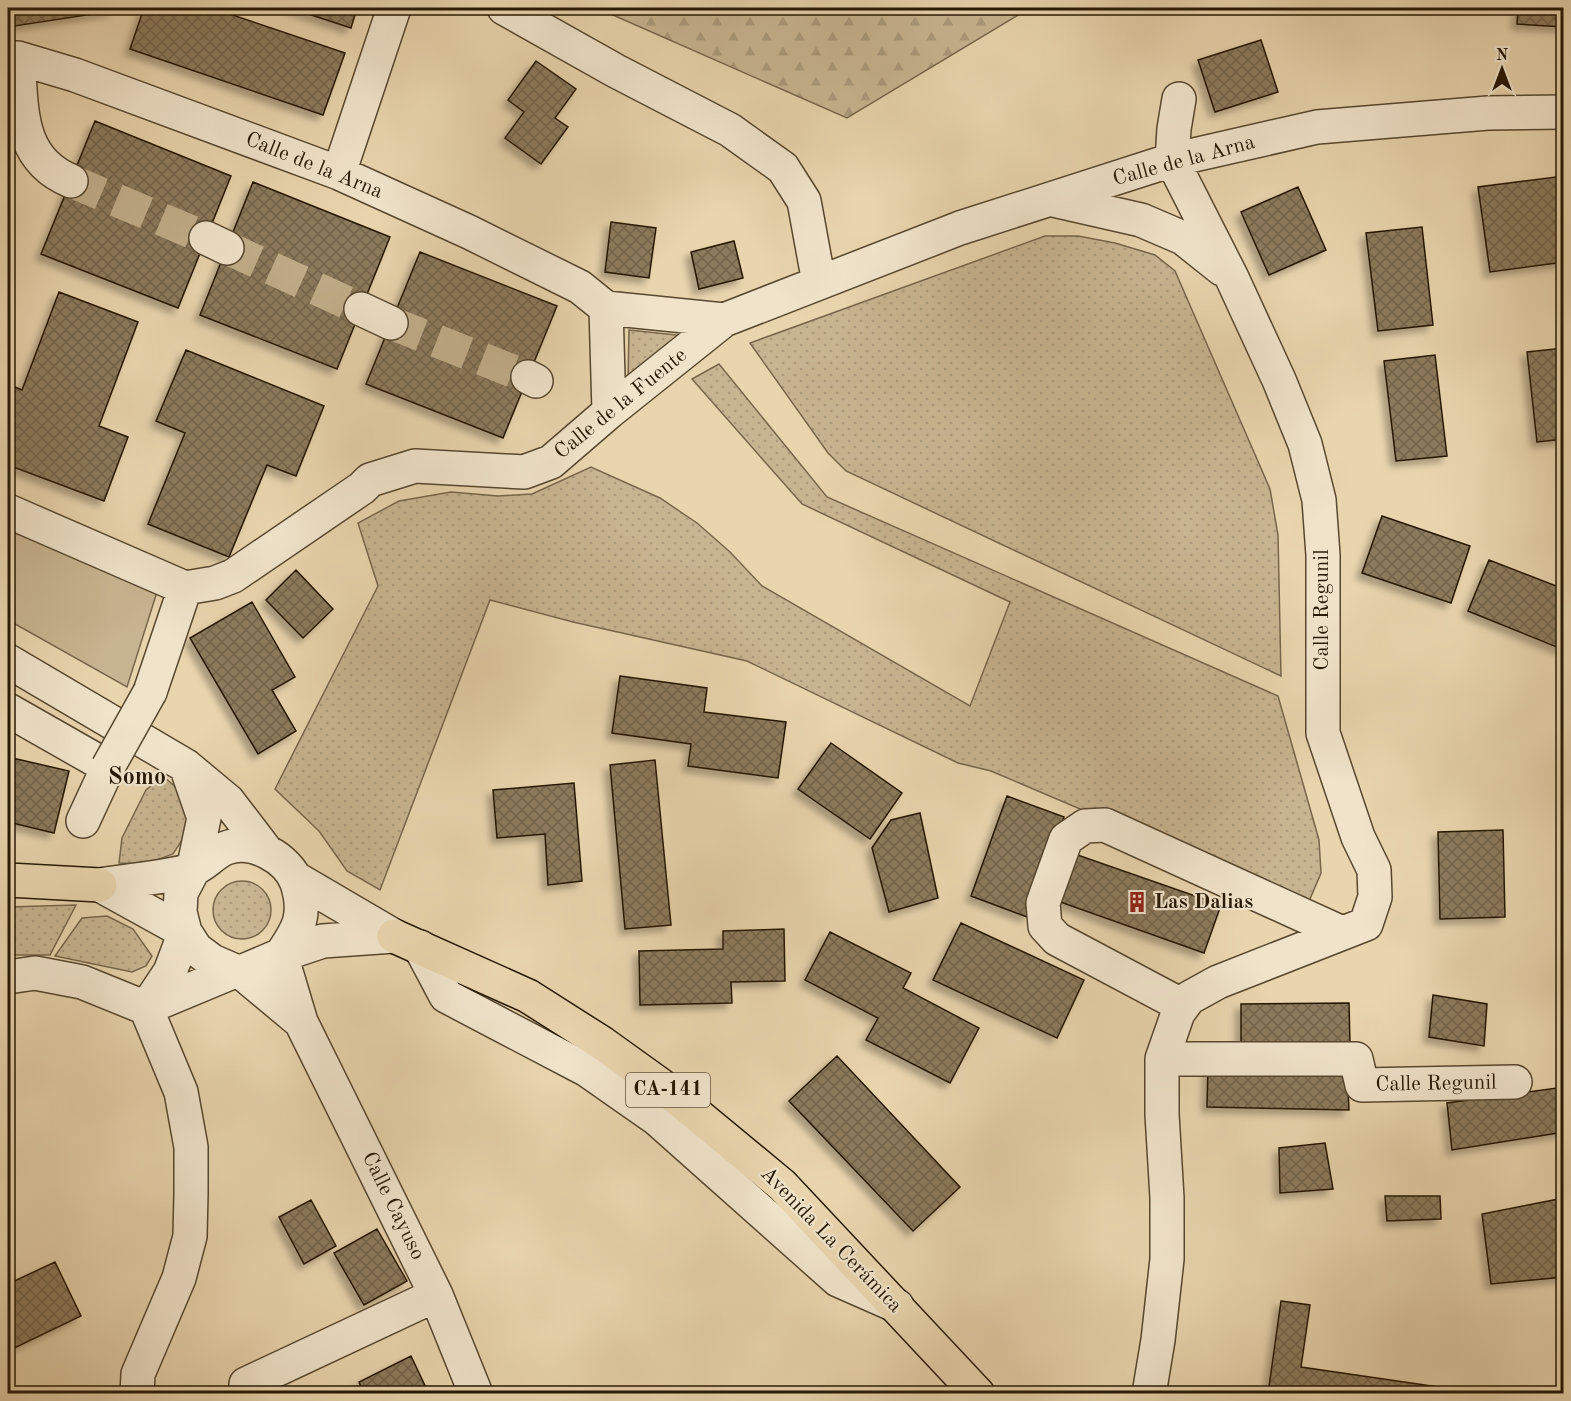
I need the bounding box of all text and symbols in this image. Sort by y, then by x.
north arrow [1472,39,1532,99]
text: N [1496,48,1509,64]
street label: Calle de la Arna [242,129,386,203]
street label: Calle de la Arna [1111,132,1257,190]
street label: Calle de la Fuente [551,344,691,464]
street label: Calle Regunil [1312,549,1333,671]
district label: Somo [108,766,166,790]
building icon: Las Dalias [1125,890,1149,914]
place label: Las Dalias [1154,892,1253,913]
street label: Calle Regunil [1375,1072,1497,1096]
road number: CA-141 [626,1073,710,1107]
street label: Calle Cayuso [358,1149,428,1263]
street label: Avenida La Cerámica [756,1163,906,1317]

